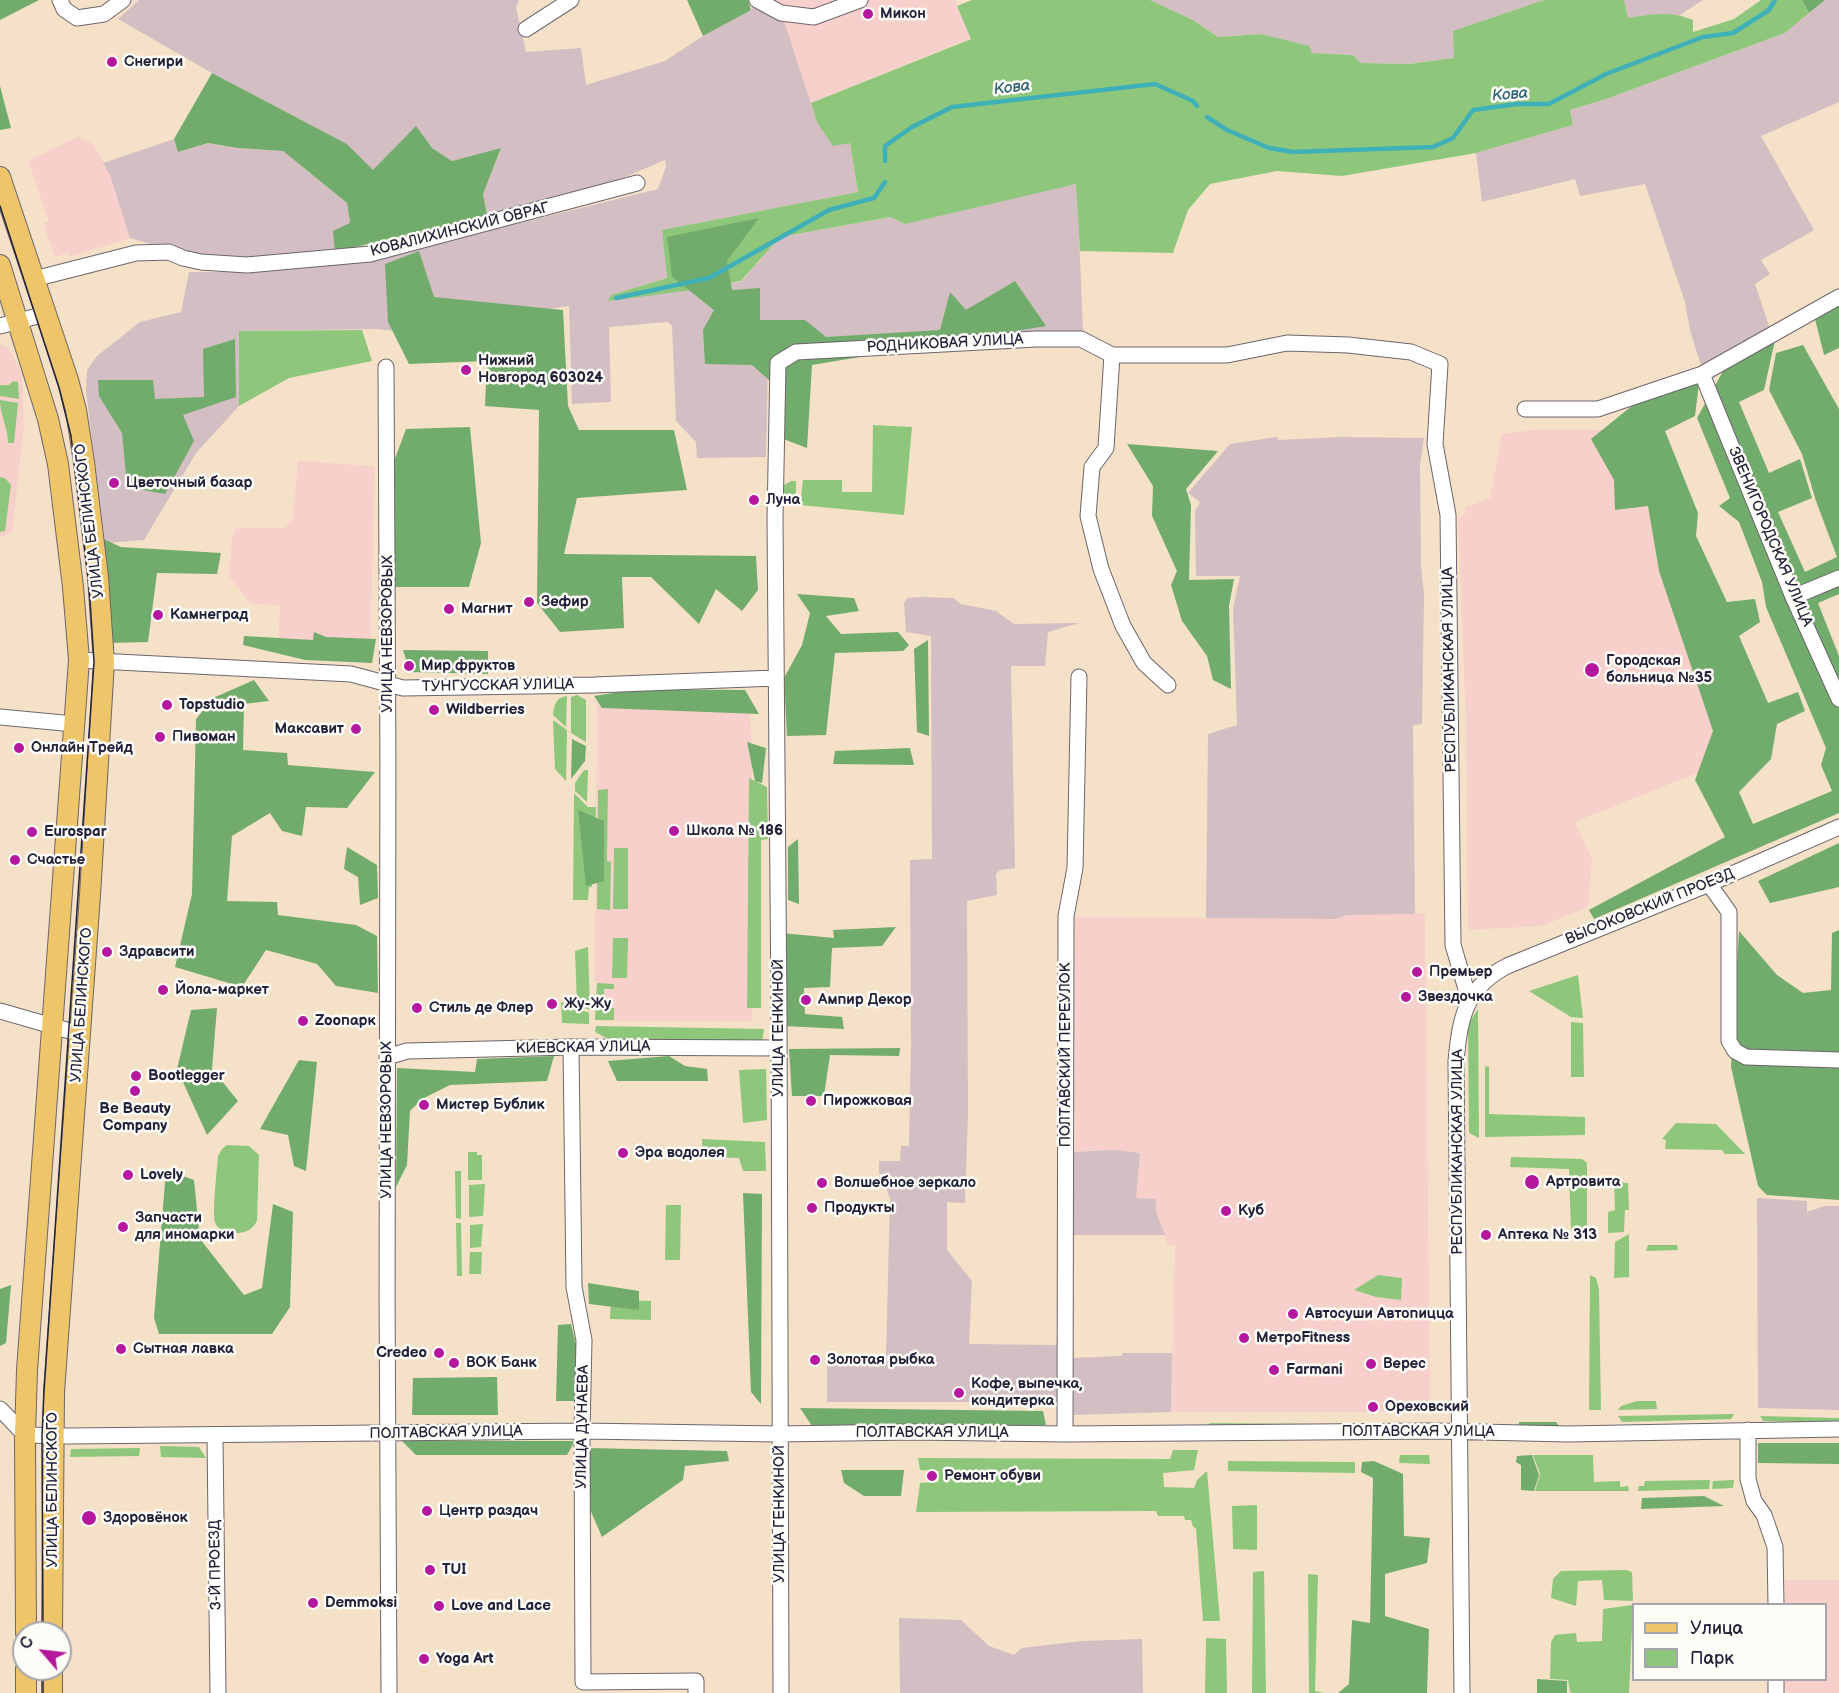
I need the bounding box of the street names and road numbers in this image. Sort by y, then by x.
street label: КОВАЛИХИНСКИЙ ОВРАГ [369,199,551,261]
street label: РОДНИКОВАЯ УЛИЦА [866,331,1024,357]
street label: УЛИЦА БЕЛИНСКОГО [72,443,108,599]
street label: ЗВЕНИГОРОДСКАЯ УЛИЦА [1724,445,1816,629]
street label: УЛИЦА НЕВЗОРОВЫХ [379,555,397,713]
street label: РЕСПУБЛИКАНСКАЯ УЛИЦА [1439,567,1461,773]
street label: ТУНГУССКАЯ УЛИЦА [422,676,574,696]
street label: ВЫСОКОВСКИЙ ПРОЕЗД [1563,865,1737,949]
street label: УЛИЦА БЕЛИНСКОГО [68,927,96,1083]
street label: УЛИЦА ГЕНКИНОЙ [770,959,788,1097]
street label: ПОЛТАВСКИЙ ПЕРЕУЛОК [1057,963,1075,1147]
street label: КИЕВСКАЯ УЛИЦА [516,1038,650,1058]
street label: УЛИЦА НЕВЗОРОВЫХ [378,1041,396,1199]
street label: РЕСПУБЛИКАНСКАЯ УЛИЦА [1449,1049,1467,1255]
street label: УЛИЦА ДУНАЕВА [573,1365,593,1489]
street label: УЛИЦА БЕЛИНСКОГО [44,1412,62,1568]
street label: ПОЛТАВСКАЯ УЛИЦА [369,1423,523,1443]
street label: ПОЛТАВСКАЯ УЛИЦА [1341,1423,1495,1441]
street label: ПОЛТАВСКАЯ УЛИЦА [855,1424,1009,1442]
street label: УЛИЦА ГЕНКИНОЙ [771,1445,789,1583]
street label: 3-Й ПРОЕЗД [206,1520,226,1610]

